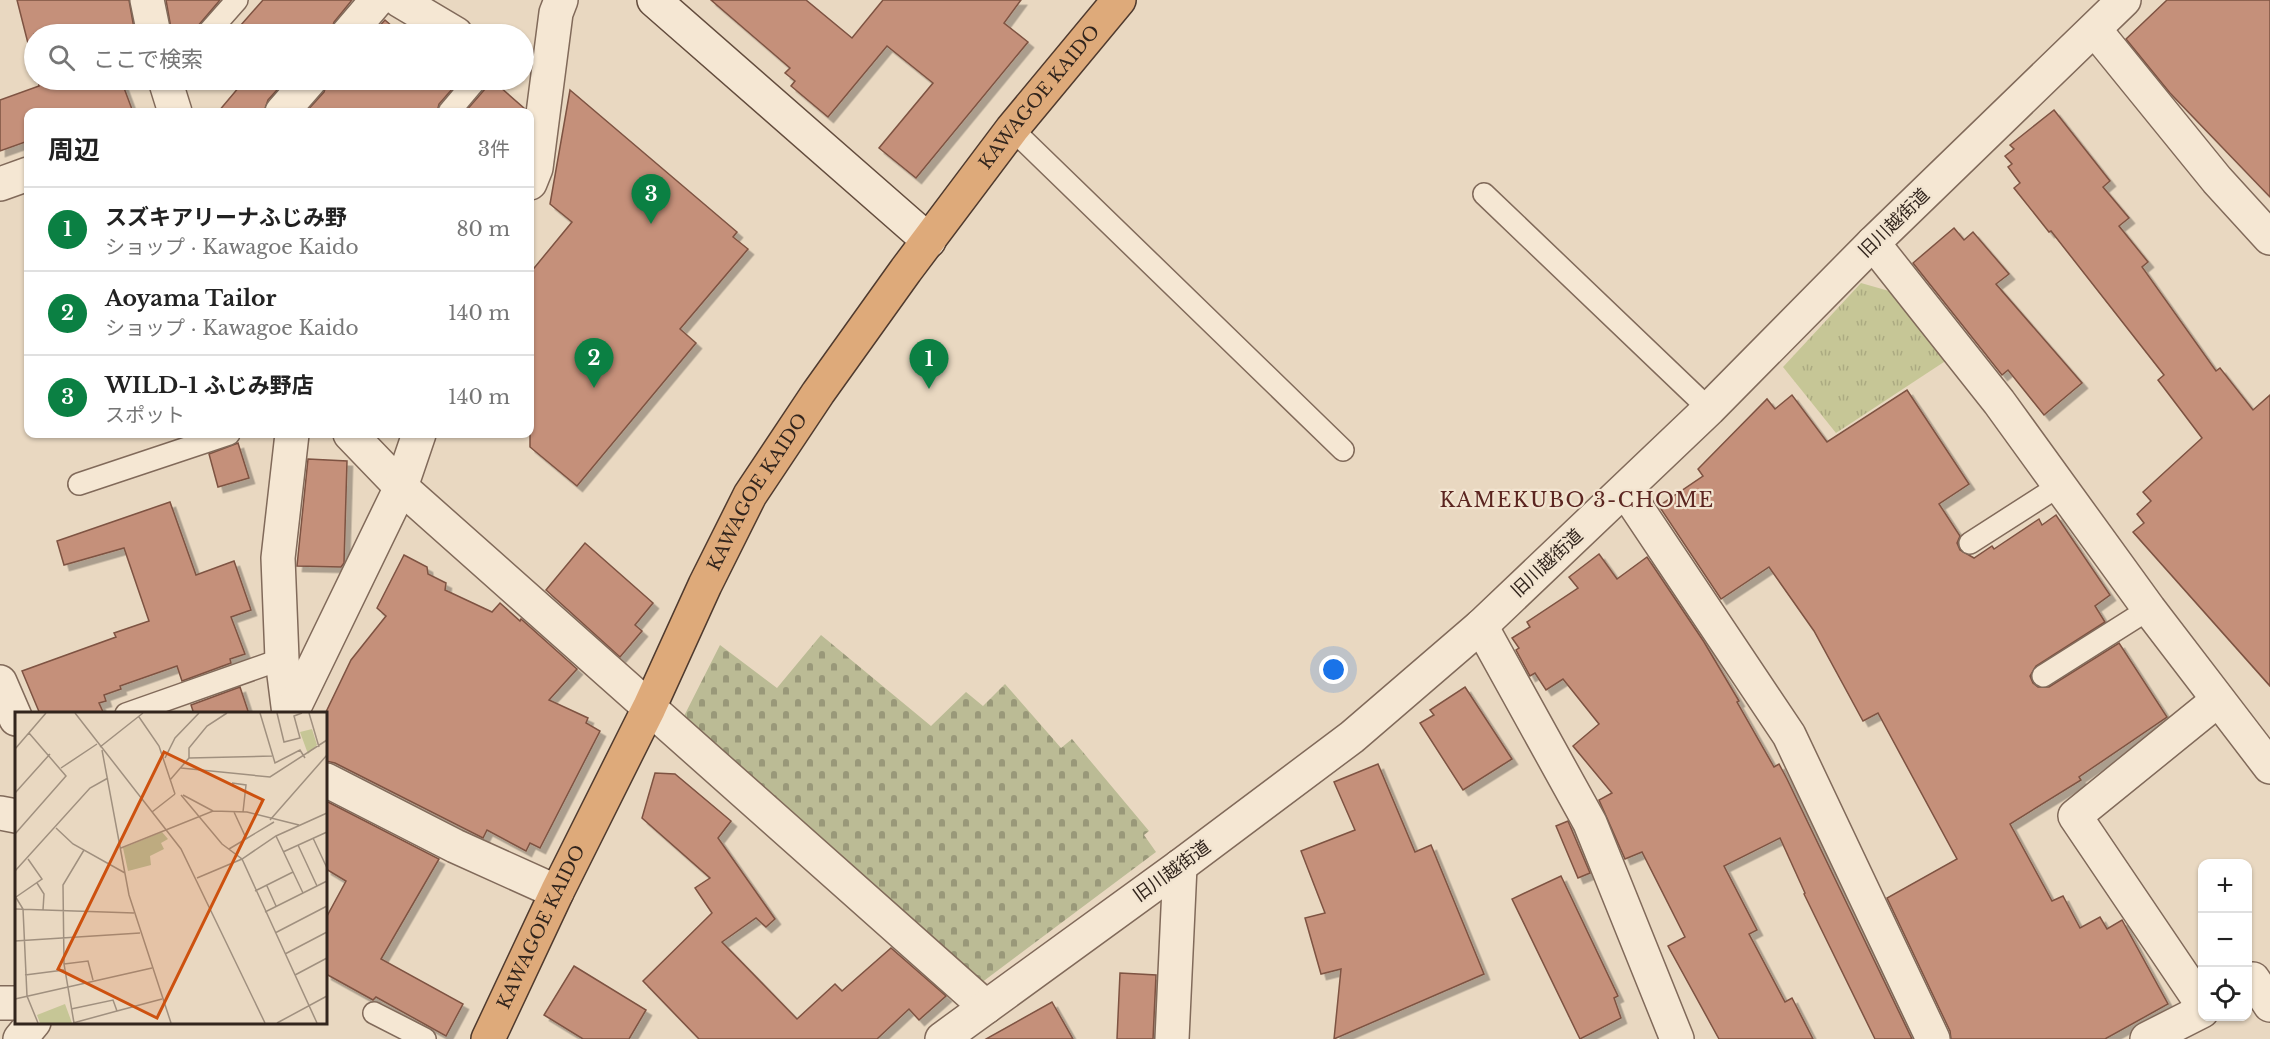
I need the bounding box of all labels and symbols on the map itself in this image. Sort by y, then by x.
street label: KAWAGOE KAIDO [975,21,1104,174]
pin: 3 [632,174,670,224]
street label: 旧川越街道 [1854,184,1934,262]
pin: 2 [574,338,614,388]
pin: 1 [910,340,948,389]
street label: KAWAGOE KAIDO [703,409,812,575]
district label: KAMEKUBO 3-CHOME [1440,488,1714,512]
street label: 旧川越街道 [1507,524,1587,602]
your location [1319,655,1348,684]
inset map [15,712,327,1024]
street label: 旧川越街道 [1129,836,1215,906]
street label: KAWAGOE KAIDO [493,841,590,1013]

